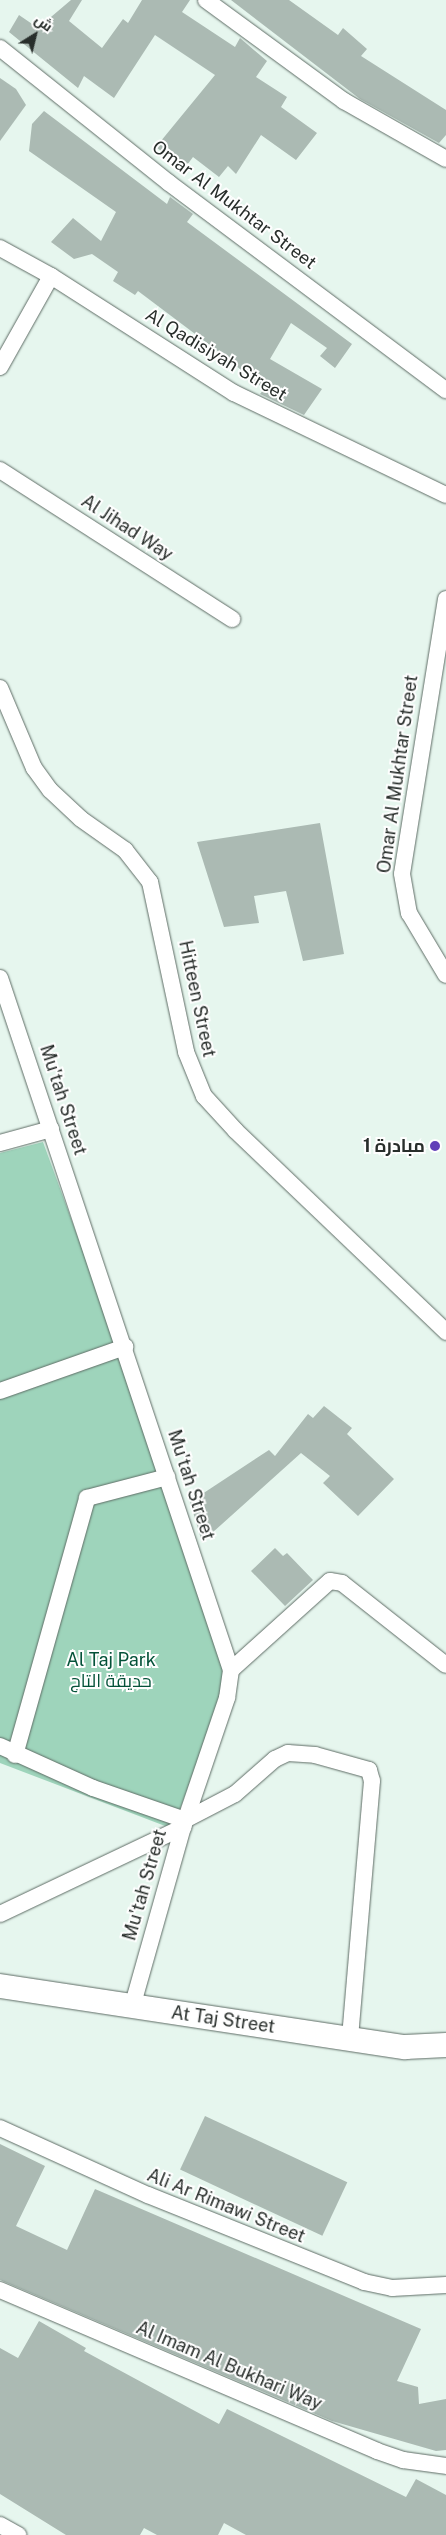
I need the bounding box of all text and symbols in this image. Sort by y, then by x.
north arrow [10,10,60,60]
text: ش [32,11,56,35]
street label: Omar Al Mukhtar Street [148,136,320,274]
street label: Al Qadisiyah Street [141,304,291,406]
street label: Al Jihad Way [77,490,177,566]
street label: Omar Al Mukhtar Street [373,673,423,875]
street label: Hitteen Street [174,939,220,1059]
street label: Mu'tah Street [35,1042,91,1158]
place label: مبادرة 1 [363,1135,425,1157]
marker: مبادرة 1 [429,1140,441,1152]
street label: Mu'tah Street [163,1427,219,1543]
park label: Al Taj Park حديقة التاج [66,1650,156,1692]
street label: Mu'tah Street [119,1827,171,1943]
street label: At Taj Street [170,2002,276,2038]
street label: Ali Ar Rimawi Street [144,2164,308,2248]
street label: Al Imam Al Bukhari Way [133,2317,325,2415]

